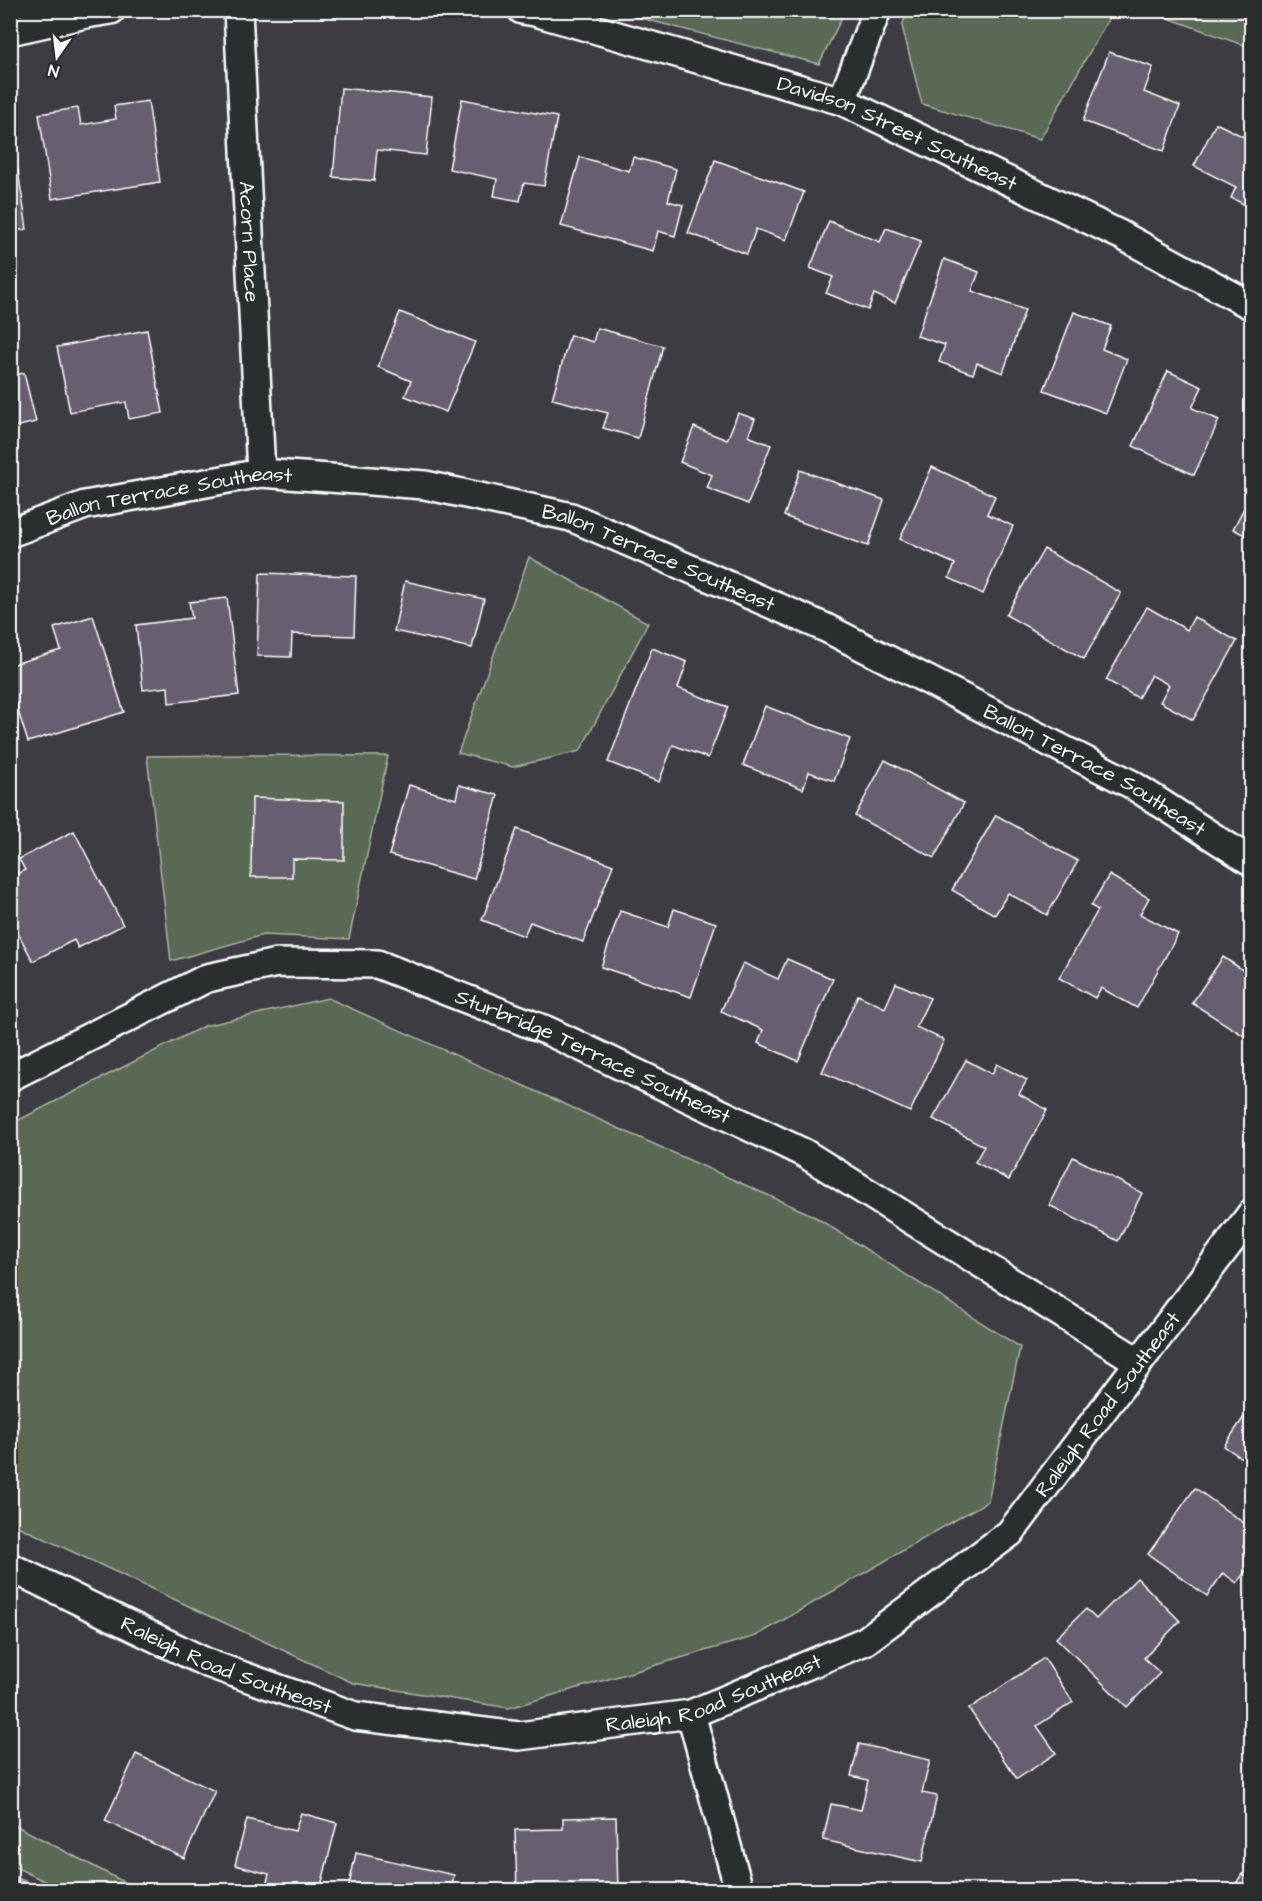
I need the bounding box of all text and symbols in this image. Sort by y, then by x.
north arrow [27,27,87,87]
text: N [46,59,61,82]
street label: Davidson Street Southeast [774,69,1023,198]
street label: Acorn Place [232,181,266,303]
street label: Ballon Terrace Southeast [42,459,294,533]
street label: Ballon Terrace Southeast [539,497,780,619]
street label: Ballon Terrace Southeast [978,697,1212,844]
street label: Sturbridge Terrace Southeast [451,982,736,1131]
street label: Raleigh Road Southeast [1028,1305,1188,1503]
street label: Raleigh Road Southeast [116,1609,336,1722]
street label: Raleigh Road Southeast [604,1647,826,1740]

